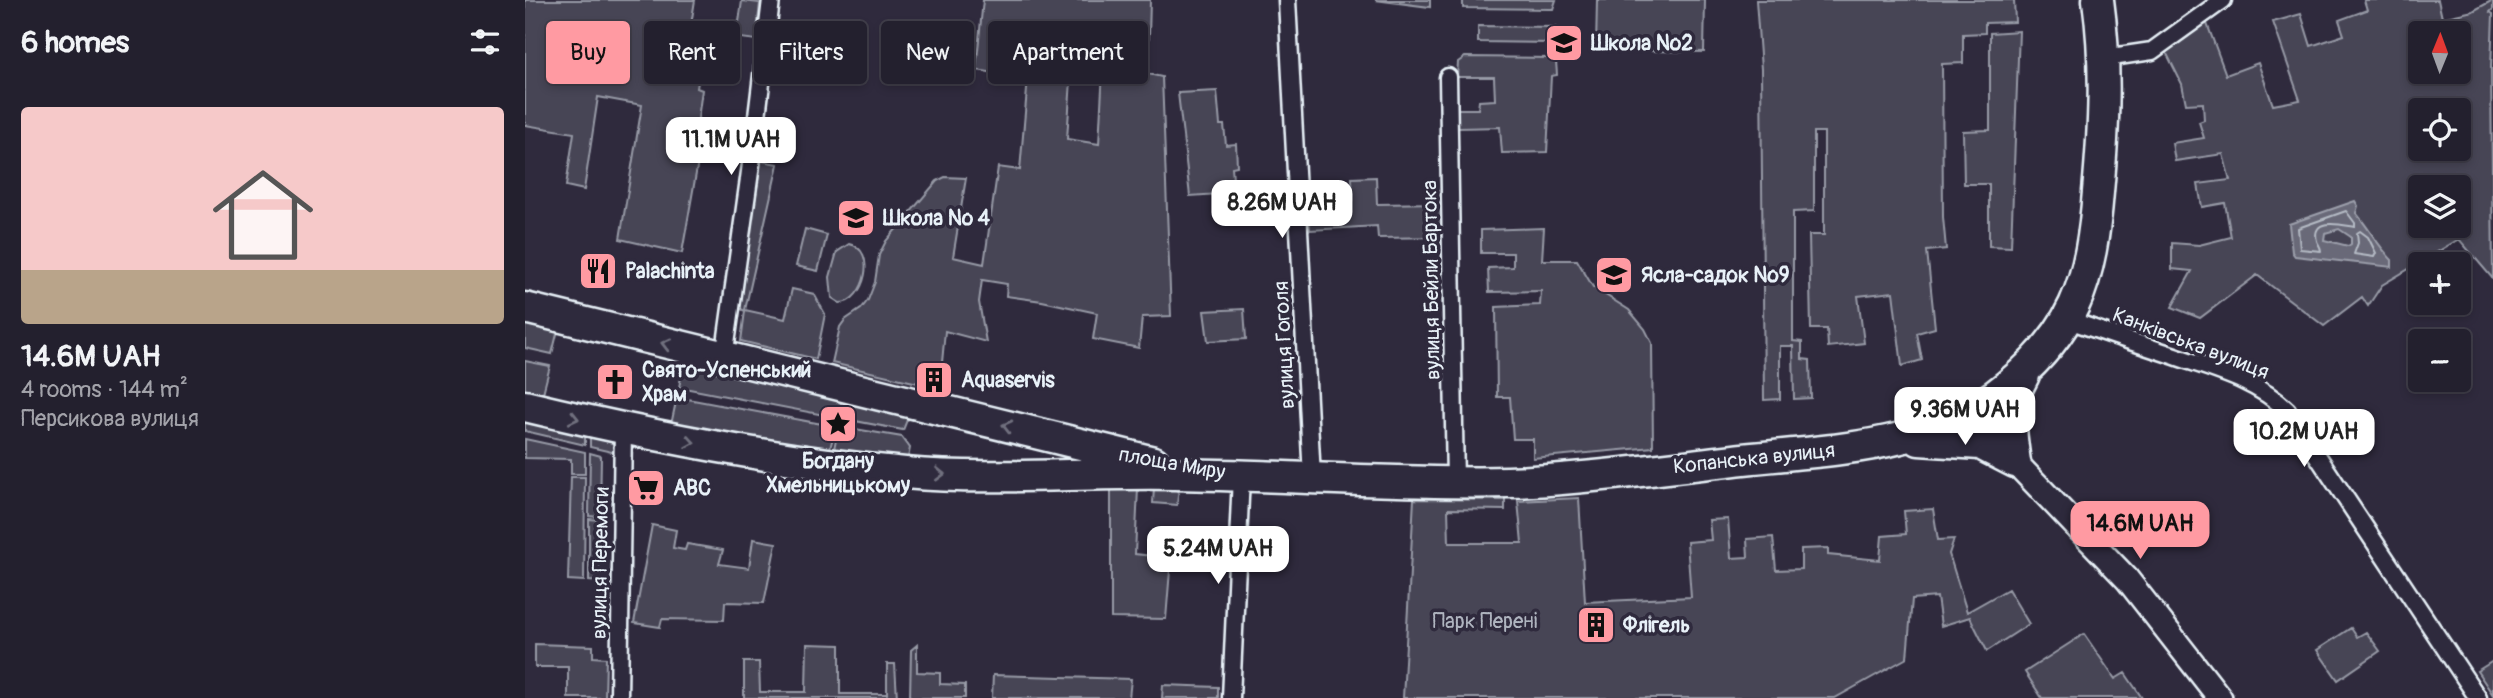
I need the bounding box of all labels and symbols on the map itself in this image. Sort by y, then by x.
north arrow [2408,21,2471,84]
school or university icon: Школа №2 [1543,22,1585,64]
place label: Школа №2 [1590,30,1693,57]
pin: 11.1M UAH [651,118,811,177]
pin: 8.26M UAH [1202,180,1362,240]
street label: вулиця Бейли Бартока [1416,180,1447,380]
school or university icon: Школа № 4 [835,197,877,239]
place label: Школа № 4 [882,205,991,232]
restaurant icon: Palachinta [577,250,619,292]
school or university icon: Ясла-садок №9 [1593,254,1635,296]
place label: Palachinta [625,258,715,285]
place label: Ясла-садок №9 [1641,262,1790,289]
street label: вулиця Гоголя [1268,280,1301,410]
street label: Канківська вулиця [2109,301,2273,386]
one-way arrow [660,338,672,352]
place label: Свято-Успенський Храм [642,357,811,408]
building icon: Aquaservis [913,359,955,401]
church icon: Свято-Успенський Храм [594,361,636,403]
place label: Aquaservis [961,367,1055,394]
pin: 9.36M UAH [1885,388,2045,447]
place icon: Богдану Хмельницькому [817,403,859,445]
one-way arrow [568,410,580,424]
pin: 10.2M UAH [2224,410,2384,469]
one-way arrow [1001,420,1013,434]
one-way arrow [684,434,696,449]
street label: Копанська вулиця [1672,437,1836,480]
street label: площа Миру [1117,441,1227,486]
place label: Богдану Хмельницькому [766,448,910,499]
one-way arrow [935,466,946,482]
supermarket icon: ABC [625,467,667,509]
place label: ABC [673,475,711,502]
street label: вулиця Перемоги [586,487,615,639]
pin: 14.6M UAH [2060,502,2220,561]
pin: 5.24M UAH [1138,526,1298,586]
building icon: Флігель [1575,604,1617,646]
park label: Парк Перені [1432,608,1538,635]
place label: Флігель [1622,612,1690,639]

